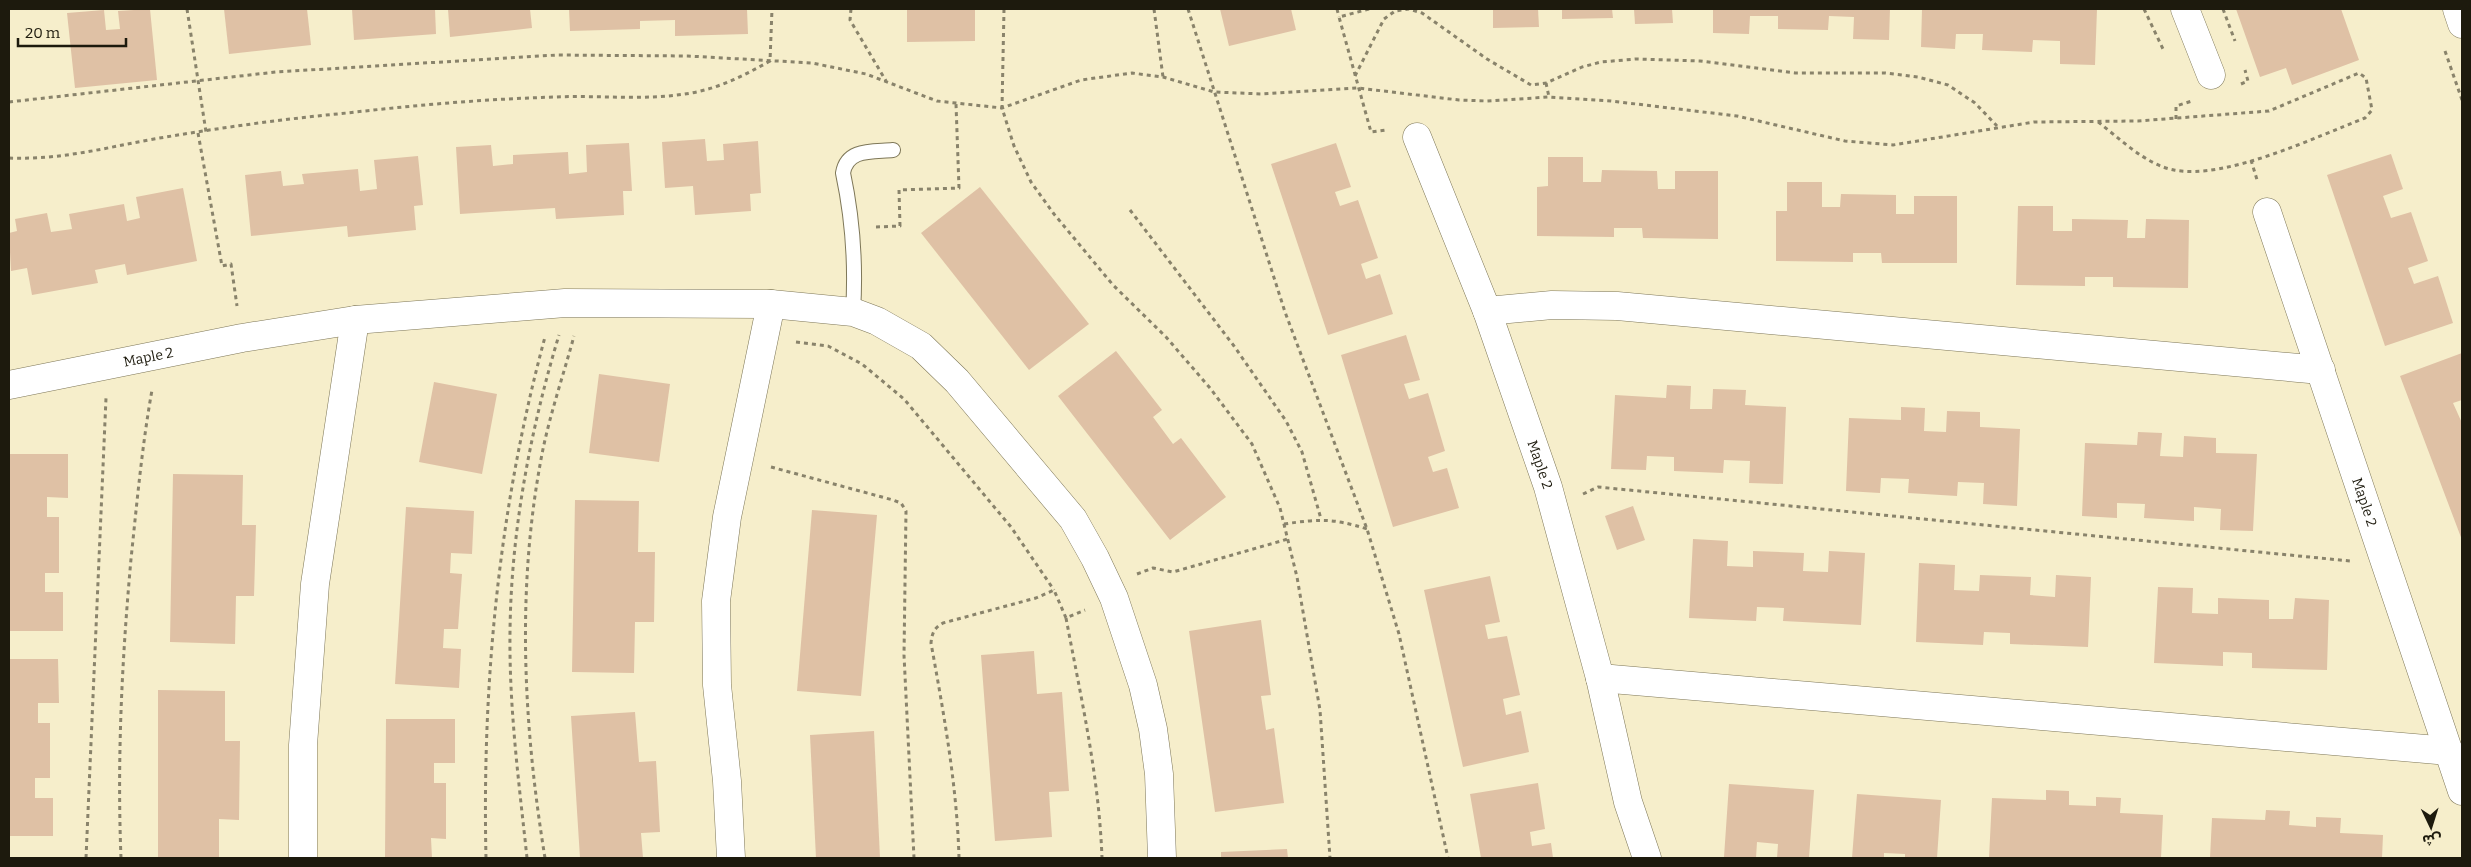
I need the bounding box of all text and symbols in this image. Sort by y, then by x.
scale bar [18,15,125,47]
text: 20 m [25,24,61,42]
street label: Maple 2 [122,344,175,370]
street label: Maple 2 [1524,438,1556,491]
street label: Maple 2 [2349,475,2381,529]
north arrow [2406,802,2456,852]
text: ش [2422,830,2442,849]

